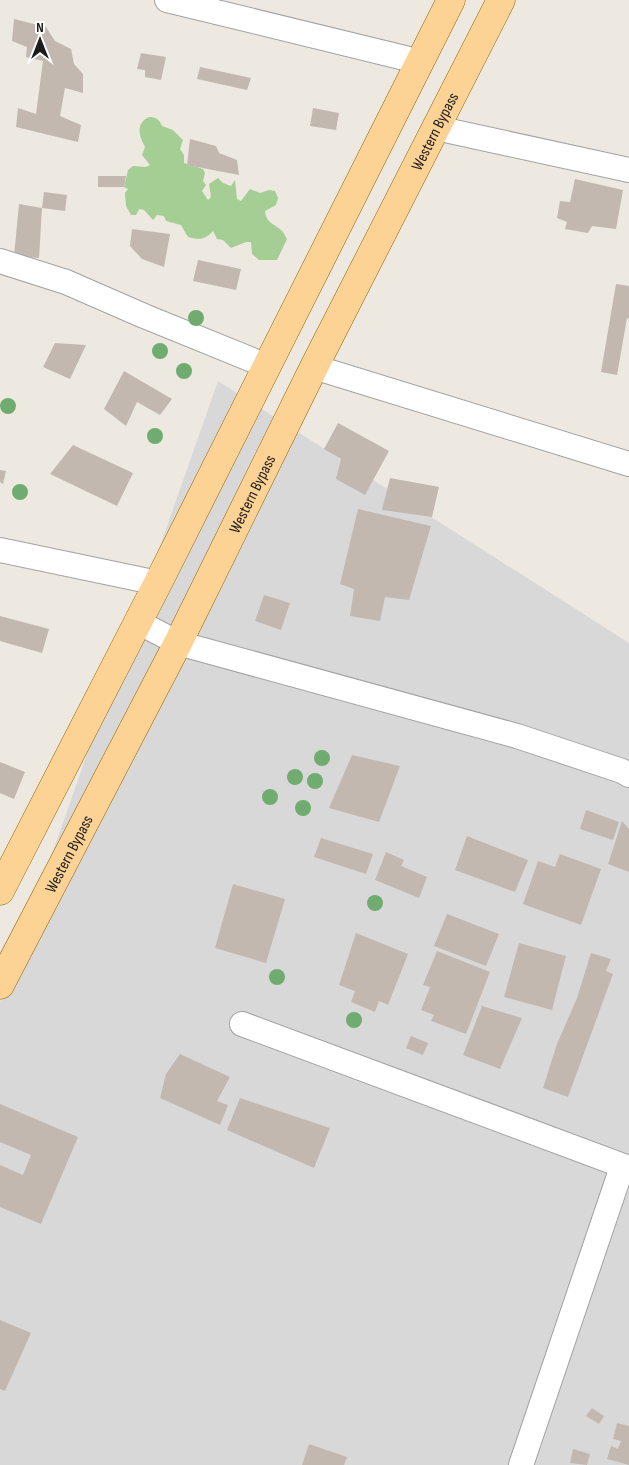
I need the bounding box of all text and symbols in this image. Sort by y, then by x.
north arrow [15,15,65,65]
text: N [36,19,44,36]
street label: Western Bypass [408,89,463,174]
street label: Western Bypass [226,452,280,537]
street label: Western Bypass [42,812,98,896]

